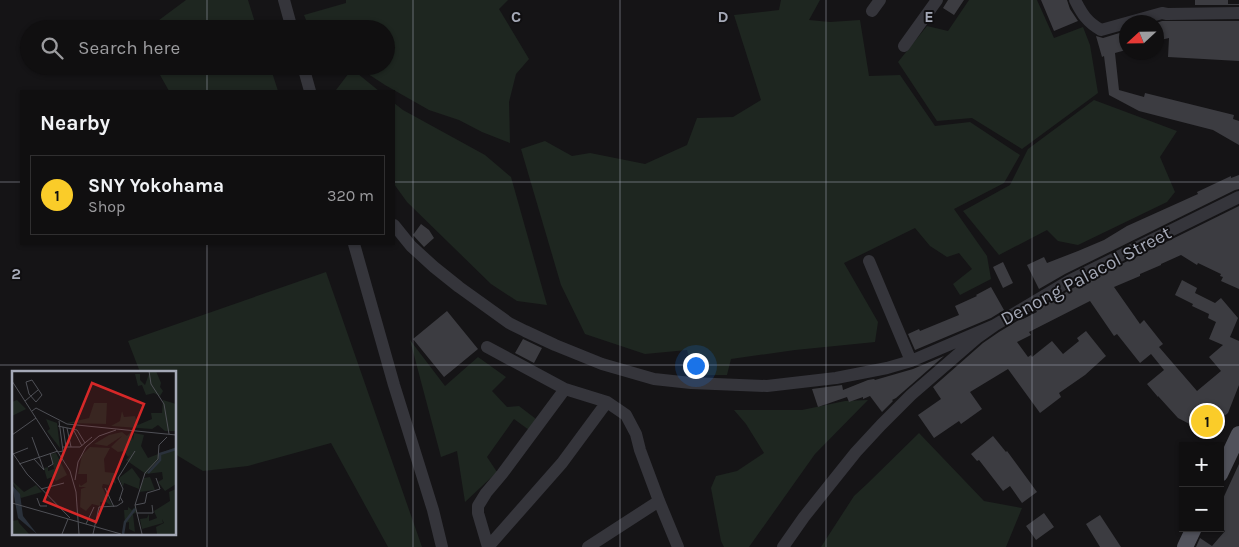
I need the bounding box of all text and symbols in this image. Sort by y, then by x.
text: C [511,7,521,26]
text: D [718,7,729,26]
text: E [924,7,934,26]
north arrow [1119,15,1164,60]
search box [20,20,395,75]
icon: search [38,34,66,62]
text: Search here [78,37,180,59]
text: Nearby [40,111,110,135]
text: SNY Yokohama [88,175,224,197]
text: 1 [54,186,60,205]
text: 320 m [327,186,374,205]
text: Shop [88,197,125,216]
street label: Denong Palacol Street [997,222,1175,330]
text: 2 [11,264,21,283]
your location [683,353,709,379]
inset map [12,371,176,534]
pin: 1 [1191,402,1223,440]
map controls [1179,442,1224,532]
button: + [1179,442,1224,487]
button: − [1179,487,1224,532]

